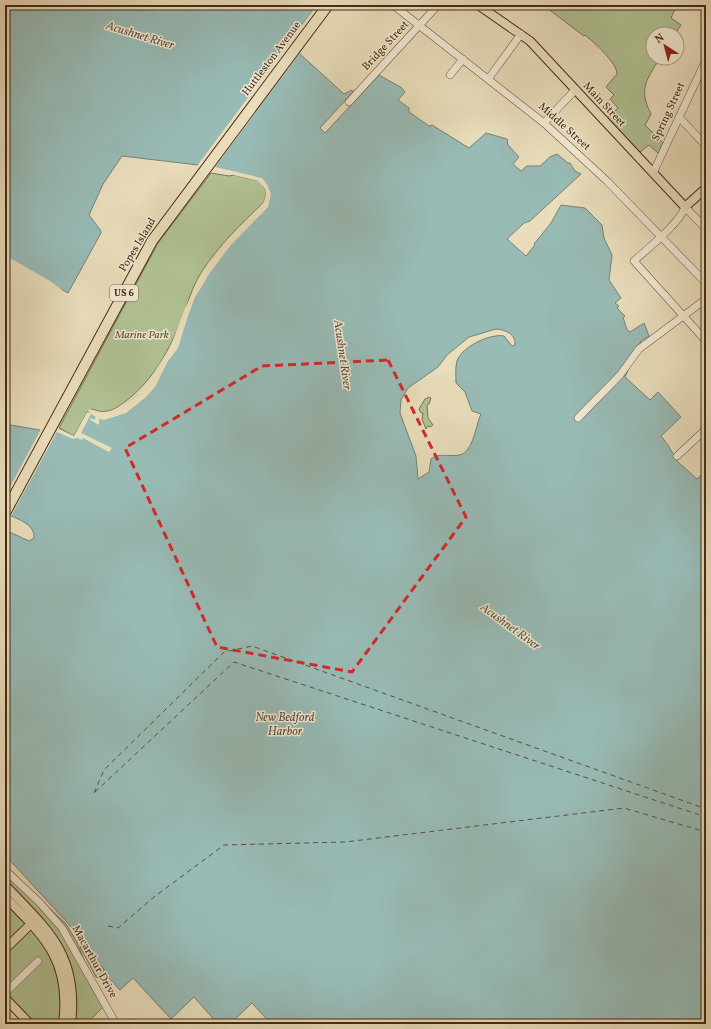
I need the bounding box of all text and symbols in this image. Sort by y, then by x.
water label: Acushnet River [103,18,177,54]
street label: Bridge Street [359,18,413,74]
street label: Huttleston Avenue [239,19,305,99]
north arrow [645,26,685,66]
text: N [652,31,668,48]
street label: Main Street [579,79,629,131]
street label: Spring Street [649,80,689,144]
street label: Middle Street [535,100,593,155]
street label: Popes Island [116,215,160,275]
road number: US 6 [110,285,138,301]
water label: Acushnet River [329,318,355,391]
park label: Marine Park [114,328,169,343]
water label: Acushnet River [476,599,544,654]
water label: New Bedford Harbor [255,710,315,740]
street label: Macarthur Drive [68,923,120,1001]

